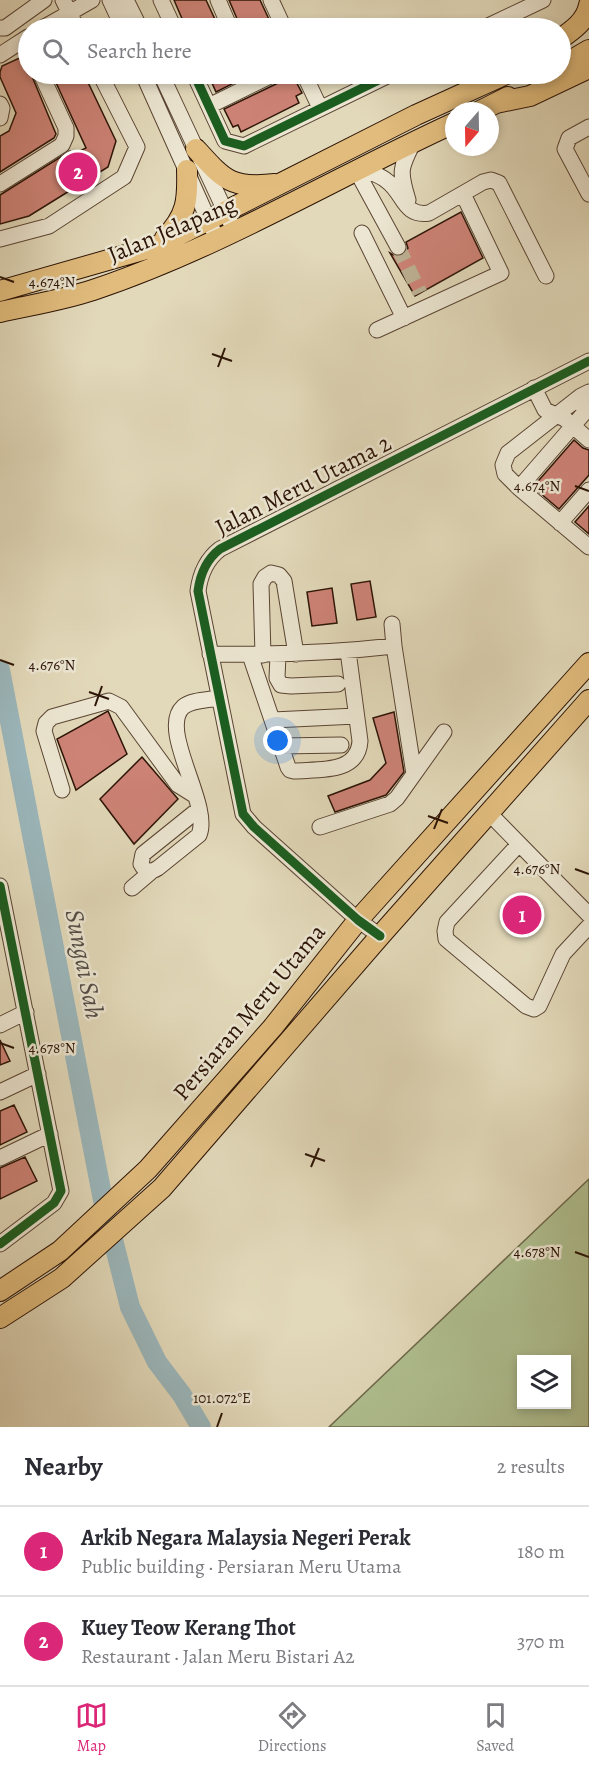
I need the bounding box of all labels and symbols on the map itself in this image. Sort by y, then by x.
north arrow [445,102,499,156]
pin: 2 [58,150,98,195]
street label: Jalan Jelapang [103,188,241,270]
text: 4.674°N [29,272,76,292]
street label: Jalan Meru Utama 2 [210,427,396,543]
text: 4.674°N [514,476,561,496]
text: 4.676°N [29,655,76,675]
your location [263,726,292,755]
text: 4.676°N [514,859,561,879]
pin: 1 [502,892,542,938]
water label: Sungai Sah [57,906,112,1022]
street label: Persiaran Meru Utama [165,916,333,1107]
text: 4.678°N [28,1038,76,1058]
text: 4.678°N [513,1242,561,1262]
text: 101.072°E [193,1388,251,1408]

